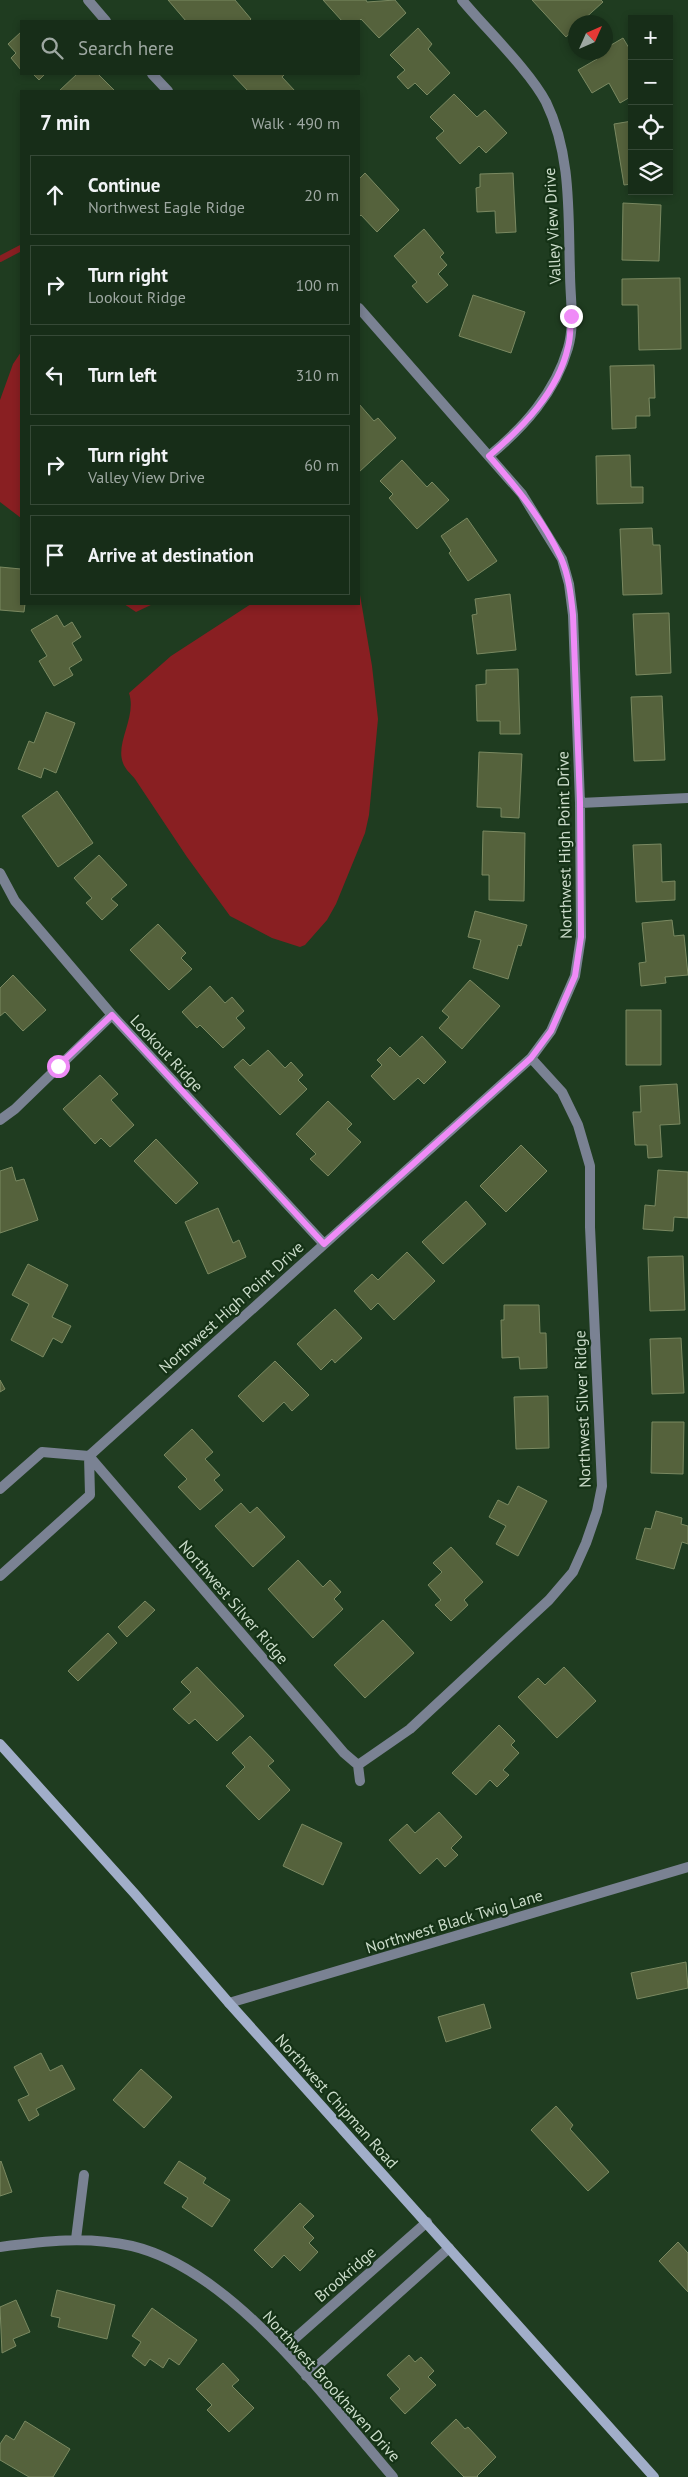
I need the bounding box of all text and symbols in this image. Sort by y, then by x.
north arrow [568,15,613,60]
map controls [628,15,673,195]
button: + [628,15,673,60]
search box [20,20,360,75]
icon: search [38,34,66,62]
text: Search here [78,36,174,60]
button: − [628,60,673,105]
button: locate [628,105,673,150]
text: 7 min [40,109,90,136]
text: Walk · 490 m [251,113,340,133]
button: layers [628,150,673,195]
street label: Valley View Drive [539,167,565,286]
text: Continue [88,173,160,197]
icon: ahead [41,181,69,209]
text: 20 m [304,185,339,205]
text: Northwest Eagle Ridge [88,197,245,217]
text: Turn right [88,263,168,287]
icon: right [41,271,69,299]
text: 100 m [296,275,339,295]
text: Lookout Ridge [88,287,186,307]
route end [560,305,583,328]
icon: left [41,361,69,389]
text: Turn left [88,363,157,387]
text: 310 m [296,365,339,385]
text: Turn right [88,443,168,467]
icon: right [41,451,69,479]
text: 60 m [304,455,339,475]
text: Valley View Drive [88,467,205,487]
icon: arrive [41,541,69,569]
text: Arrive at destination [88,543,254,567]
street label: Northwest High Point Drive [552,751,576,939]
street label: Lookout Ridge [126,1010,208,1096]
route start [47,1055,70,1078]
street label: Northwest High Point Drive [155,1237,307,1377]
street label: Northwest Silver Ridge [569,1330,595,1488]
street label: Northwest Silver Ridge [175,1536,293,1668]
street label: Northwest Black Twig Lane [363,1885,545,1957]
street label: Northwest Chipman Road [271,2030,403,2172]
street label: Brookridge [310,2242,380,2306]
street label: Northwest Brookhaven Drive [259,2306,405,2466]

